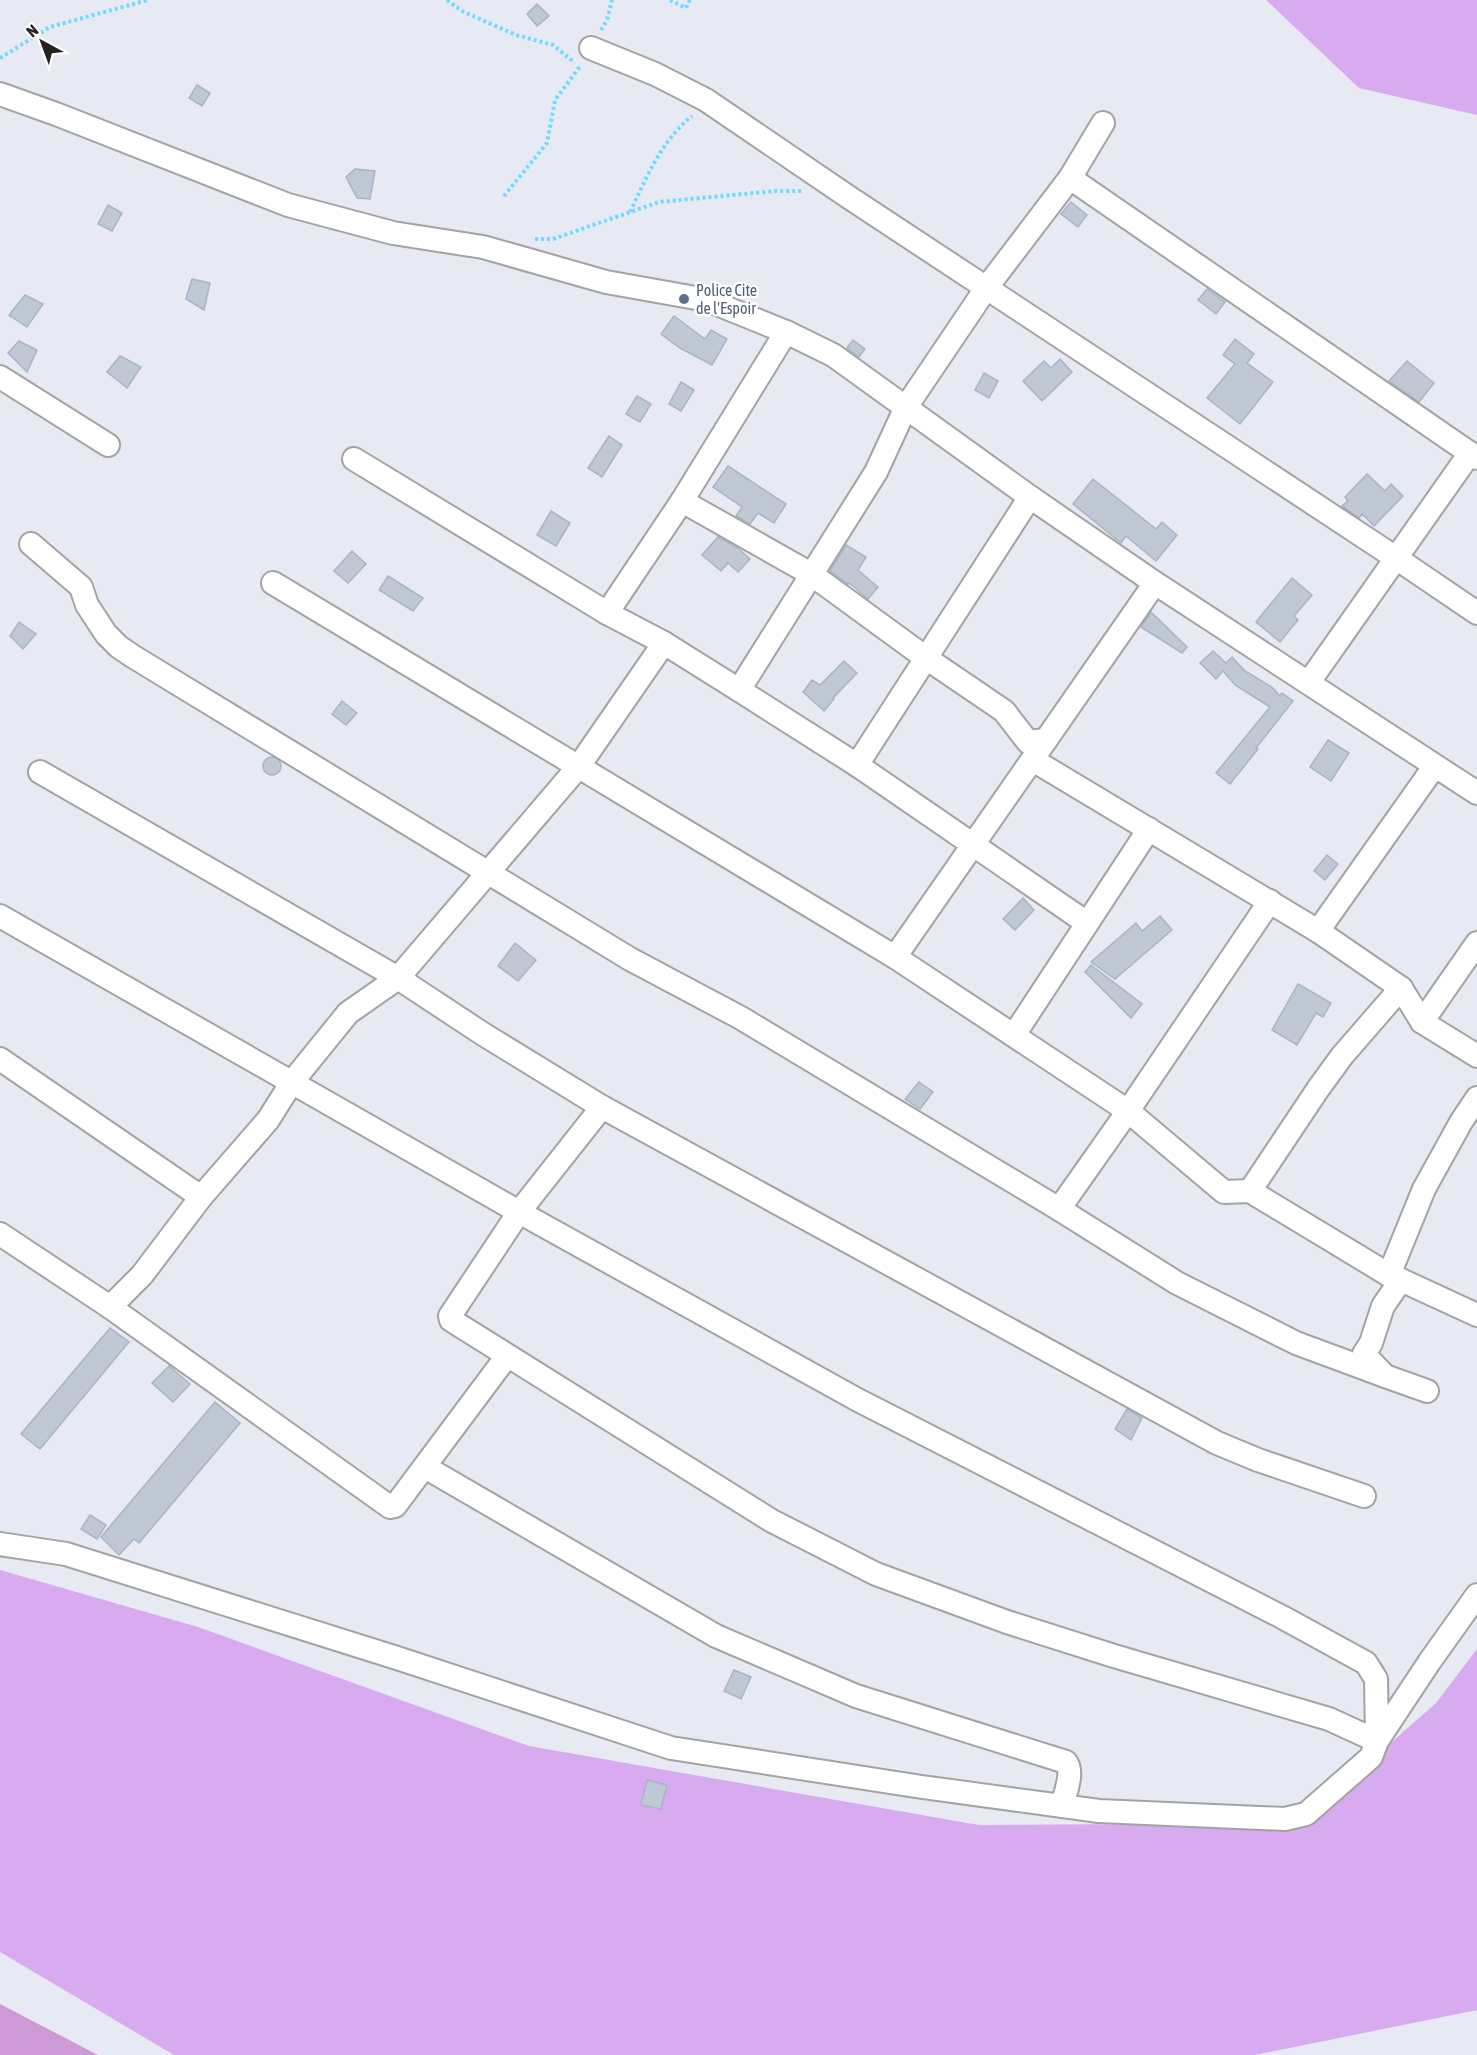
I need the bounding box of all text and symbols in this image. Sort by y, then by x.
north arrow [12,12,72,72]
text: N [23,21,42,41]
place label: Police Cite de l'Espoir [696,281,757,318]
marker: Police Cite de l'Espoir [677,292,691,306]

